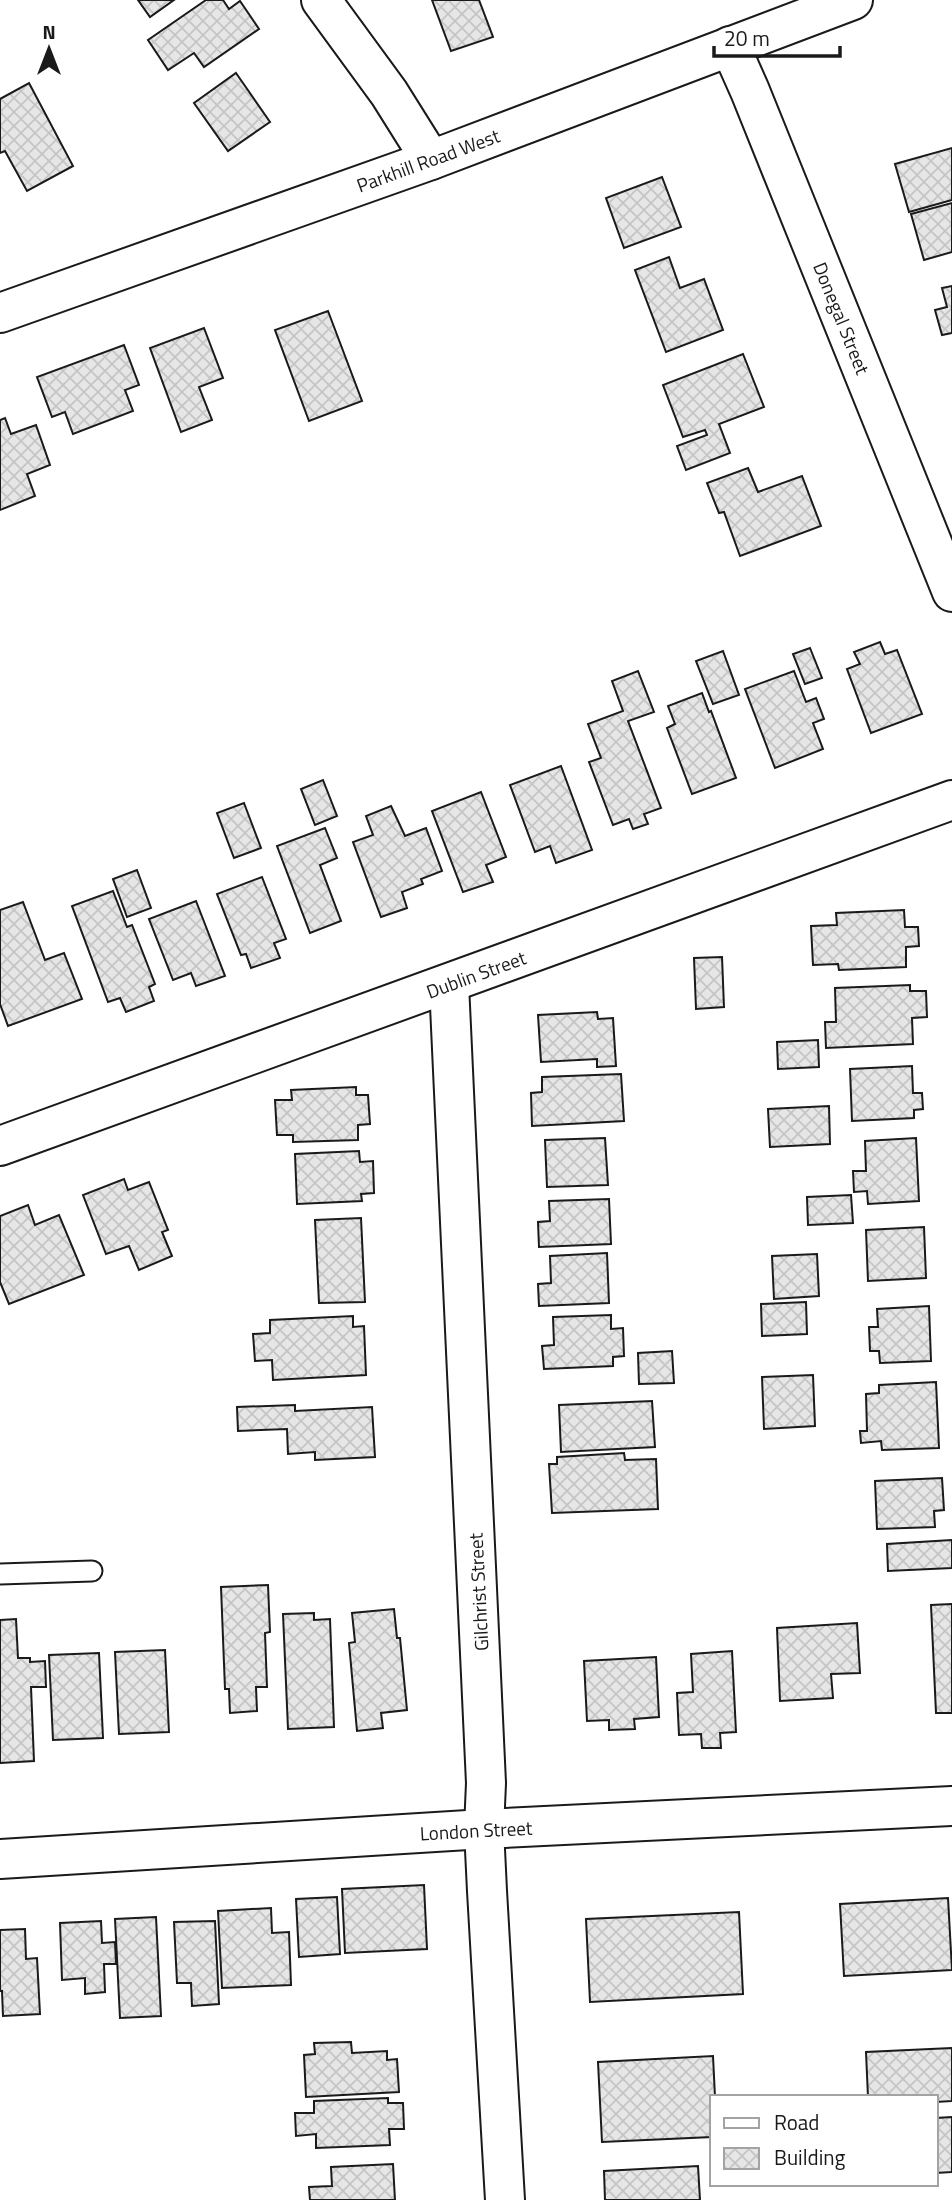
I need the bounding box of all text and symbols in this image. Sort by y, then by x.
north arrow [14,14,84,84]
scale bar [714,14,840,58]
text: N [42,17,56,46]
text: 20 m [724,22,770,54]
street label: Parkhill Road West [352,121,504,199]
street label: Donegal Street [806,257,878,379]
street label: Dublin Street [422,942,530,1005]
street label: Gilchrist Street [460,1532,496,1652]
street label: London Street [419,1813,533,1847]
legend [710,2095,938,2186]
text: Road [774,2106,819,2138]
text: Building [774,2141,846,2173]

